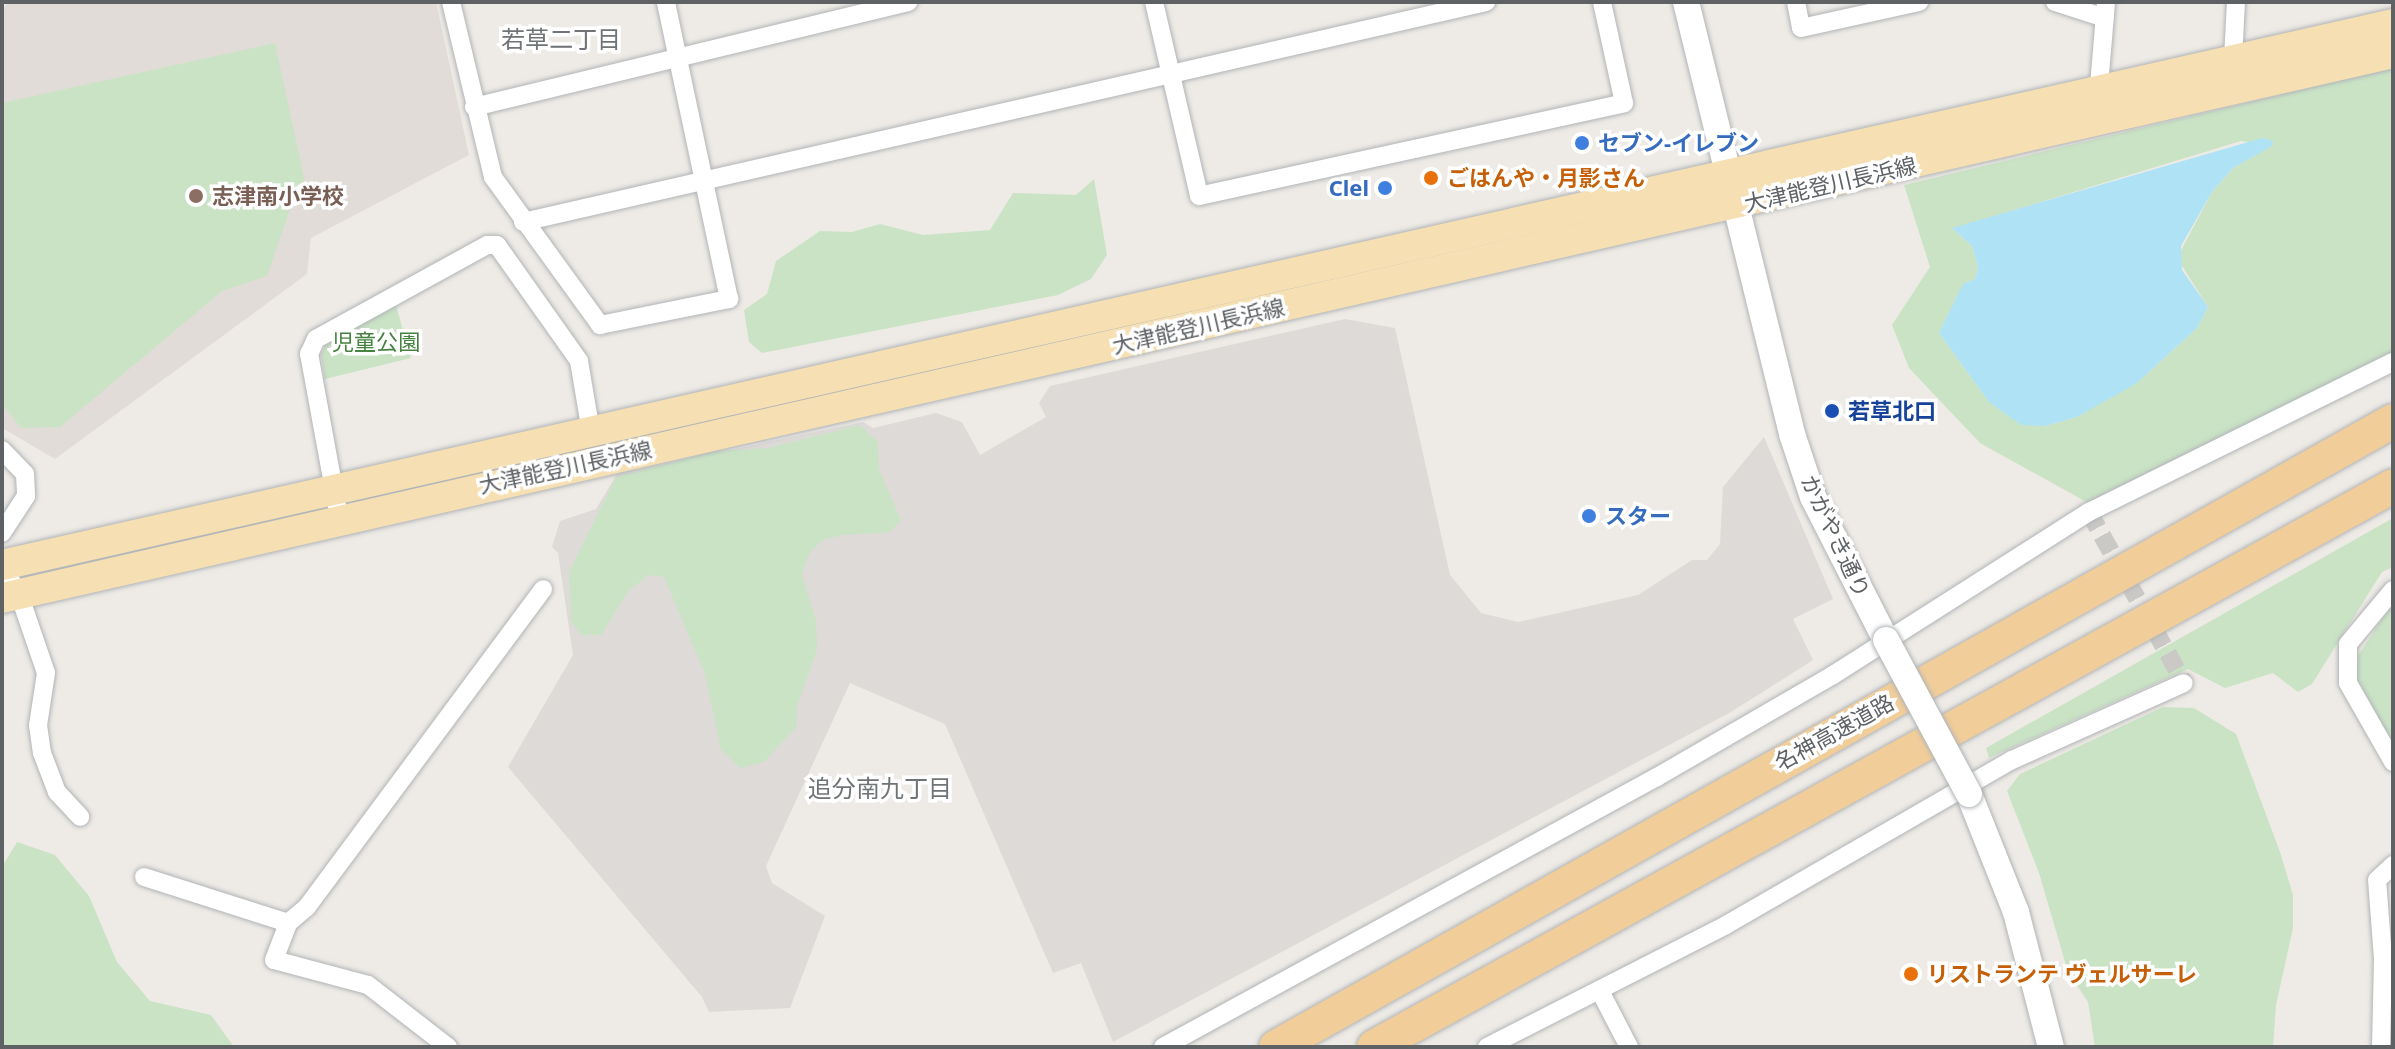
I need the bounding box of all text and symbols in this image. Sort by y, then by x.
district label: 若草二丁目 [501,25,621,53]
place label: セブン-イレブン [1598,130,1759,156]
marker: セブン-イレブン [1573,134,1591,152]
street label: 大津能登川長浜線 [1741,151,1919,217]
place label: ごはんや・月影さん [1447,165,1645,191]
marker: ごはんや・月影さん [1422,169,1440,187]
place label: Clel [1329,175,1369,201]
marker: Clel [1376,179,1394,197]
place label: 志津南小学校 [212,183,344,209]
marker: 志津南小学校 [187,187,205,205]
street label: 大津能登川長浜線 [1109,293,1287,359]
park label: 児童公園 [332,329,420,355]
place label: 若草北口 [1848,398,1936,424]
marker: 若草北口 [1823,402,1841,420]
street label: 大津能登川長浜線 [476,436,654,498]
street label: かがやき通り [1796,471,1876,601]
place label: スター [1605,503,1671,529]
marker: スター [1580,507,1598,525]
street label: 名神高速道路 [1770,688,1898,776]
district label: 追分南九丁目 [808,774,952,802]
place label: リストランテ ヴェルサーレ [1927,961,2197,987]
marker: リストランテ ヴェルサーレ [1902,965,1920,983]

